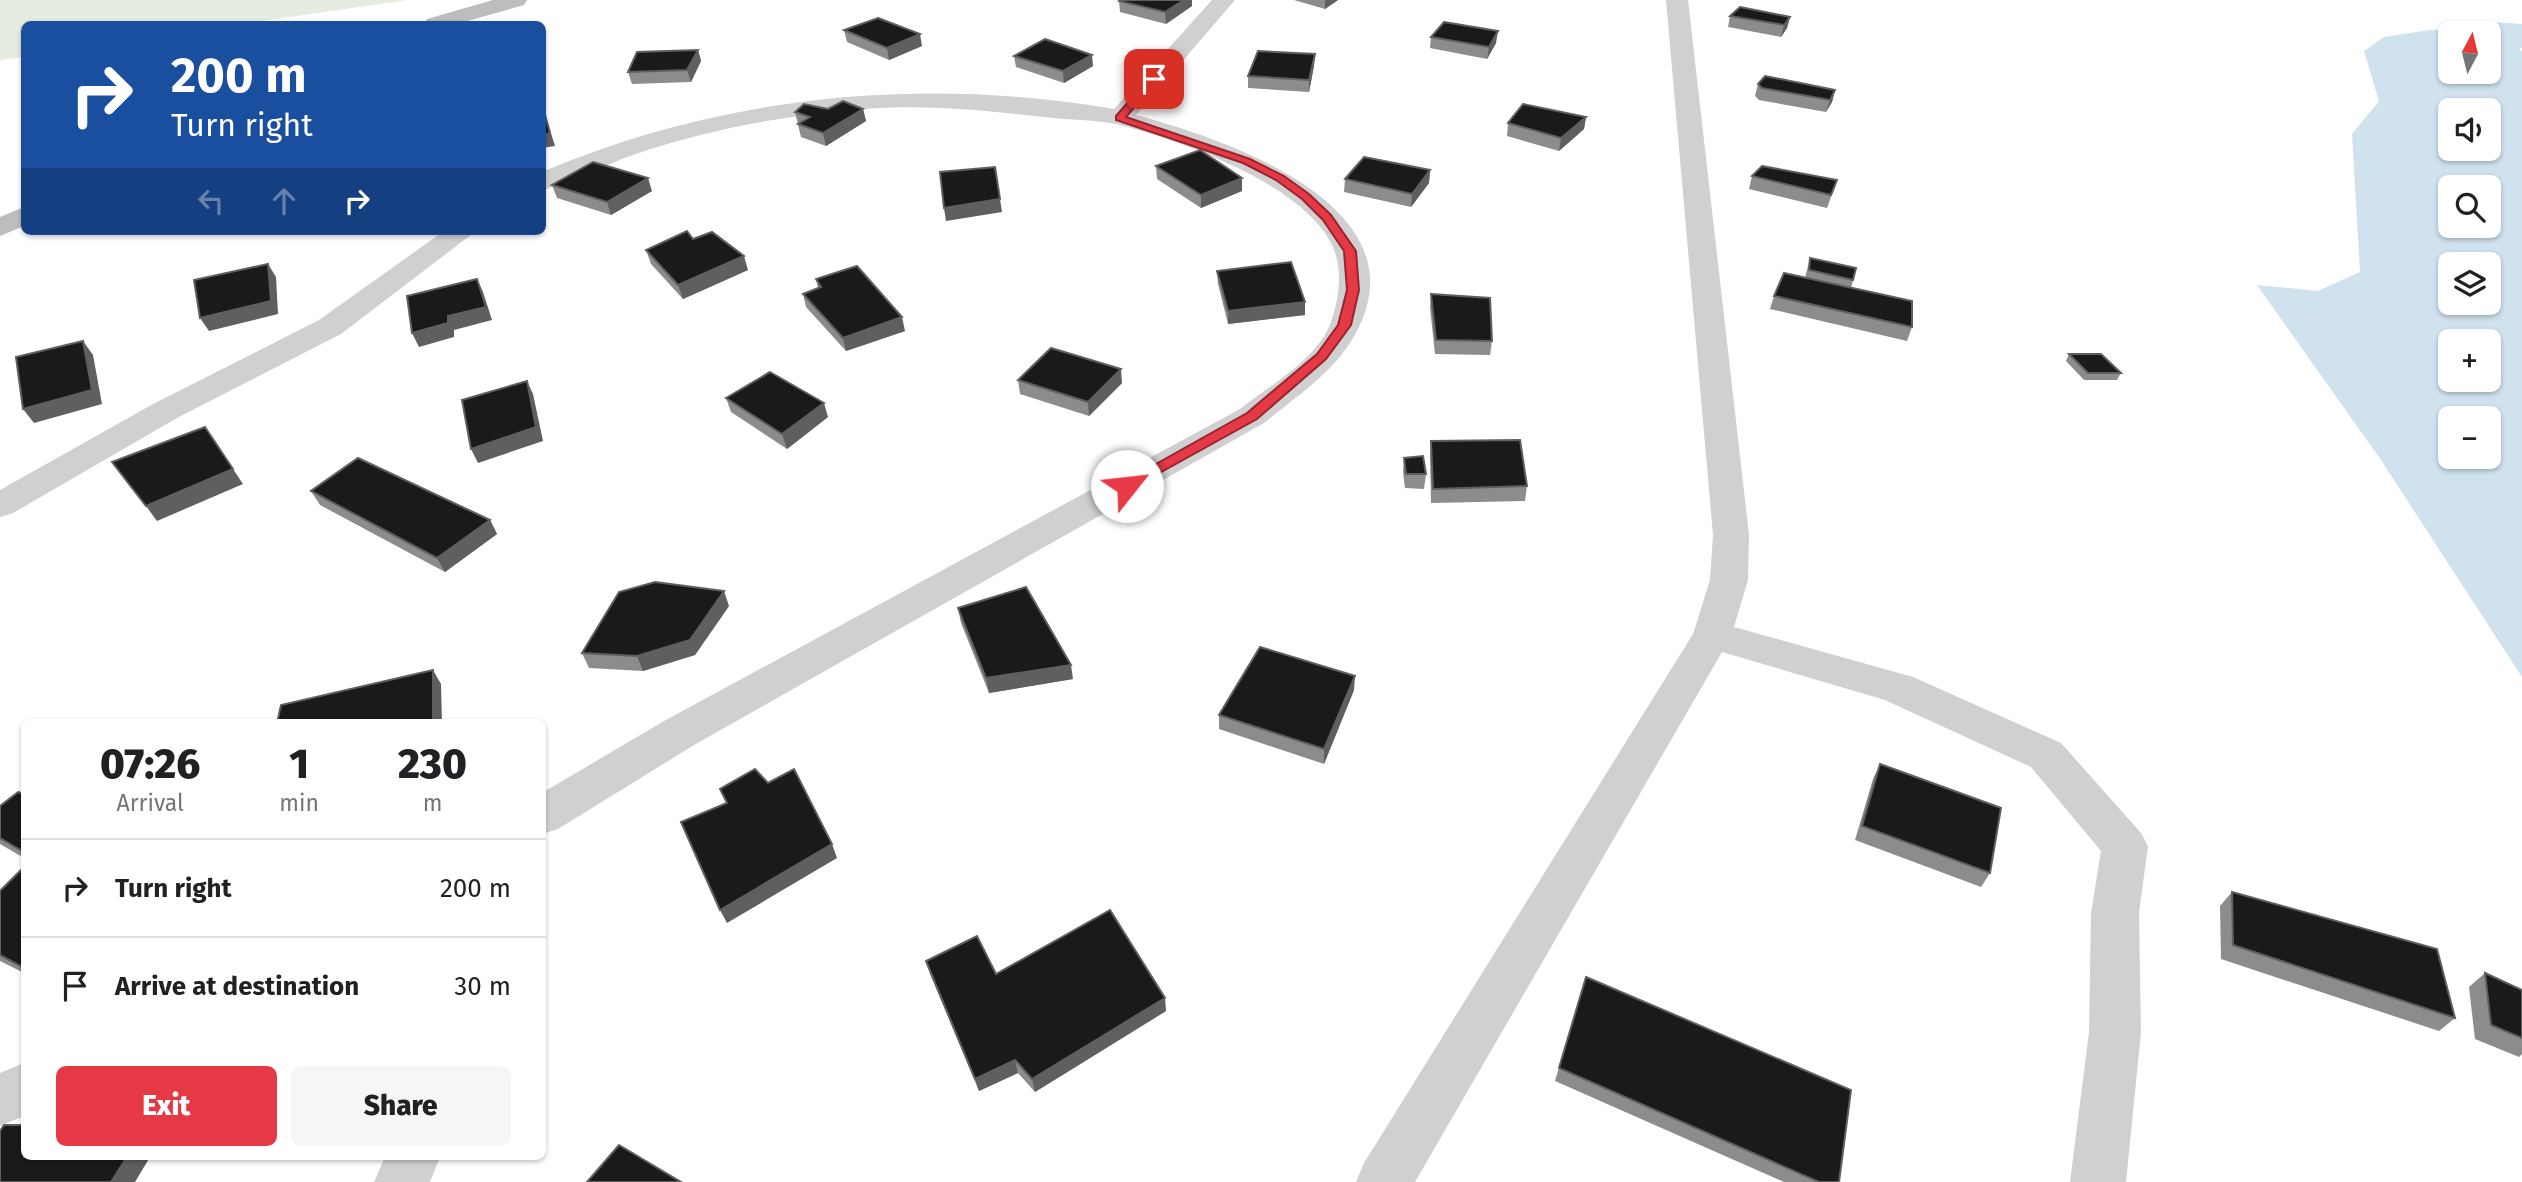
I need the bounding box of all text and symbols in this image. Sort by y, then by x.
north arrow [2438,21,2501,84]
map controls [2438,21,2501,469]
text: 200 m [171,46,307,105]
icon: right [56,49,147,140]
pin [1124,49,1184,109]
icon: arrive [1135,60,1173,98]
button: sound [2438,98,2501,161]
text: Turn right [171,106,313,144]
button: search [2438,175,2501,238]
icon: left [192,182,230,220]
icon: ahead [265,182,303,220]
icon: right [338,182,376,220]
button: layers [2438,252,2501,315]
button: + [2438,329,2501,392]
button: − [2438,406,2501,469]
position arrow [1090,449,1164,523]
text: 07:26 [100,739,200,789]
text: 1 [289,739,309,789]
text: 230 [398,739,467,789]
text: Arrival [116,789,184,817]
text: min [279,789,319,817]
text: m [423,789,442,817]
icon: right [56,869,94,907]
text: Turn right [115,873,232,904]
text: 200 m [440,873,511,904]
icon: arrive [56,967,94,1005]
text: Arrive at destination [115,971,359,1002]
text: 30 m [454,971,511,1002]
button: Exit [56,1066,277,1146]
button: Share [291,1066,511,1146]

